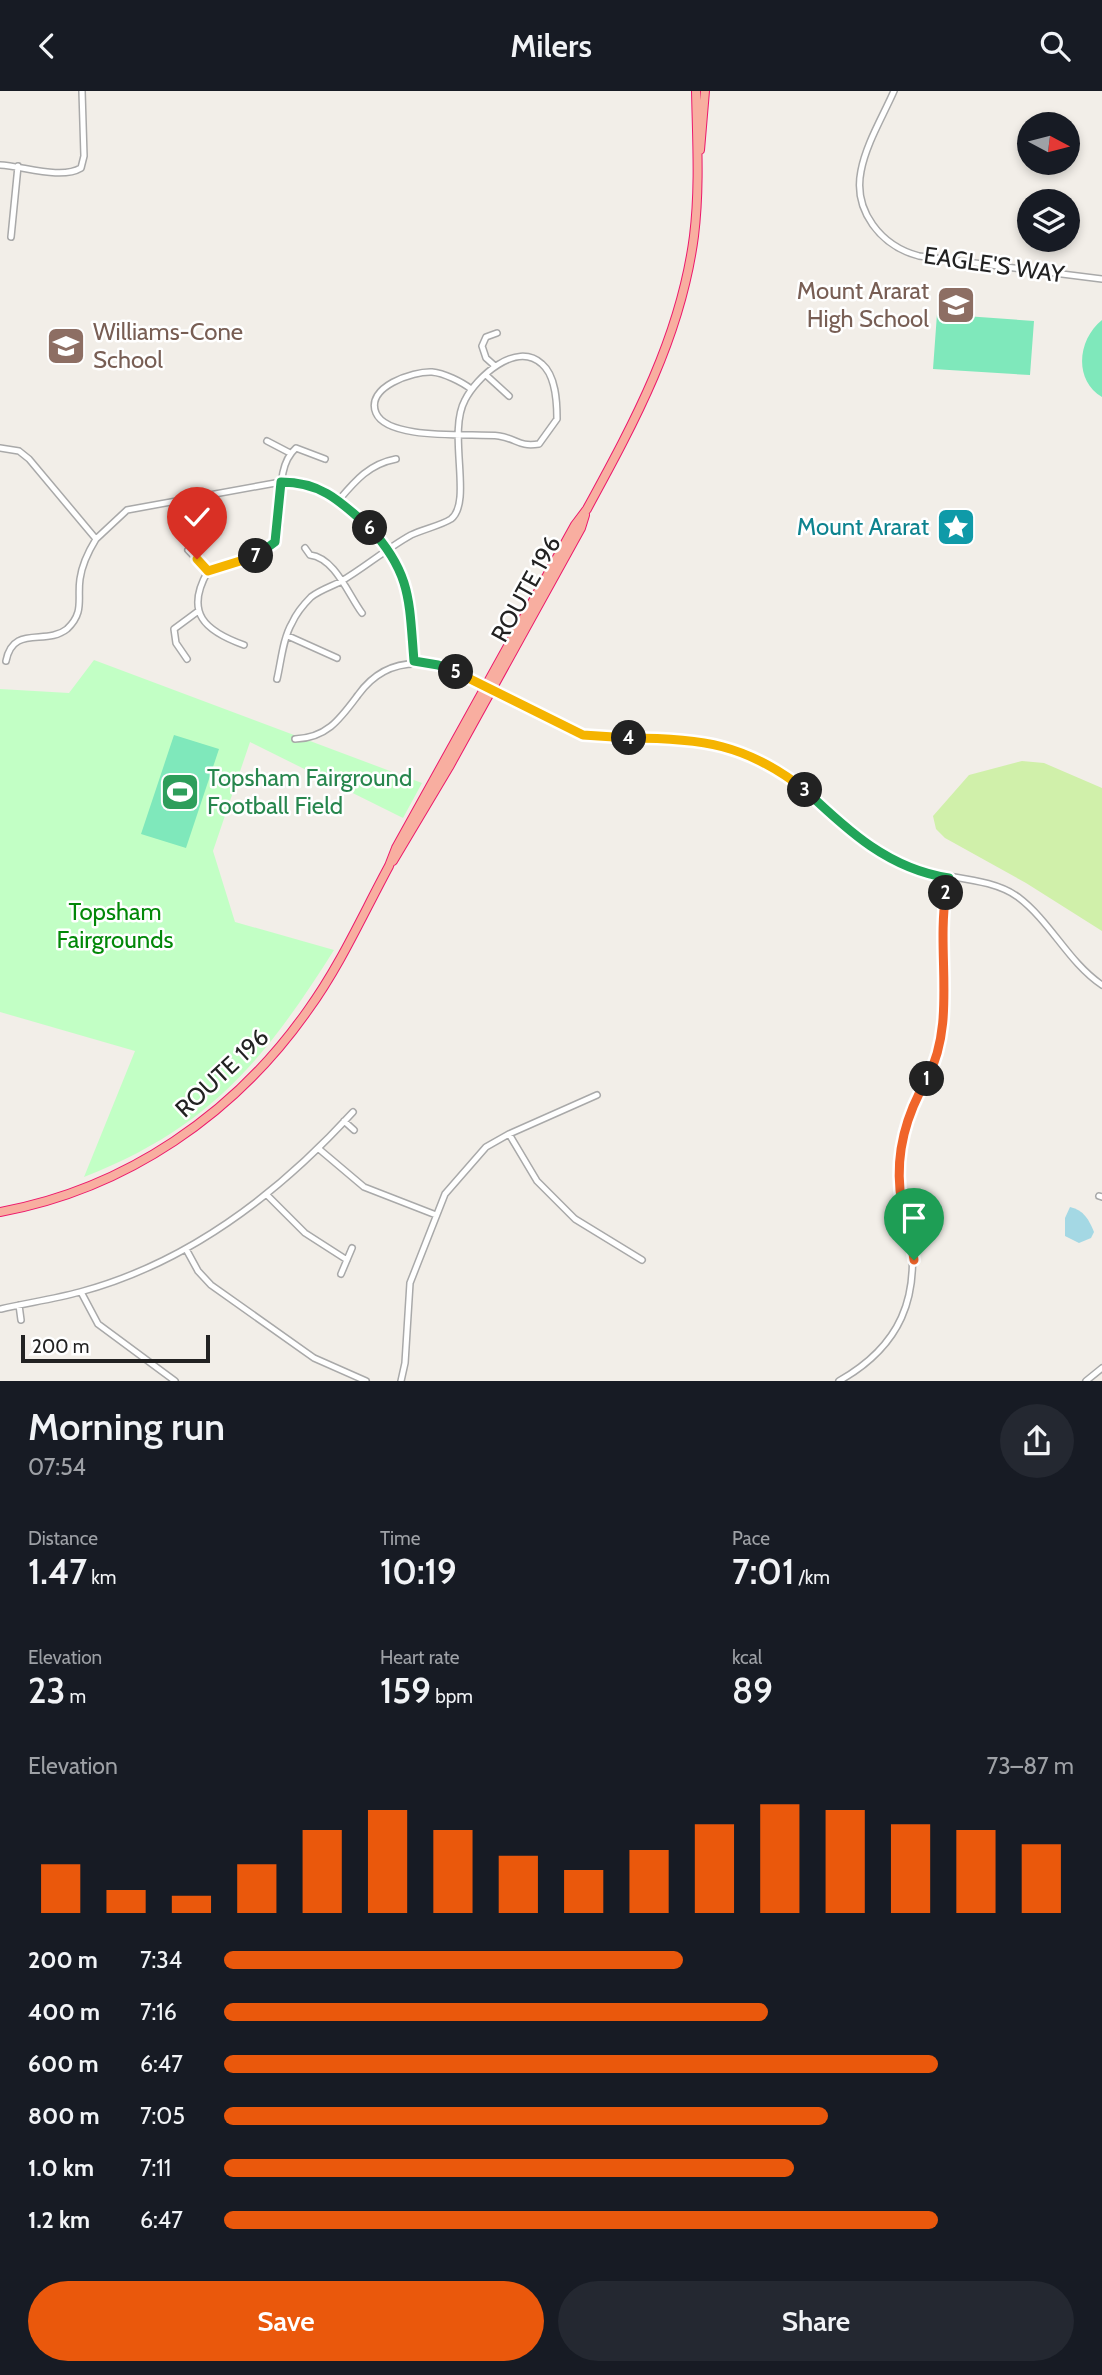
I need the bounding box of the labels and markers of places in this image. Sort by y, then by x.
place label: Mount Ararat High School [797,276,929,333]
school or university icon: Mount Ararat High School [935,284,977,326]
place label: Williams-Cone School [93,317,243,374]
school or university icon: Williams-Cone School [45,325,87,367]
pin [167,487,227,559]
place icon: Mount Ararat [935,506,977,548]
pin: 6 [352,511,388,545]
place label: Mount Ararat [797,512,929,541]
pin: 7 [238,539,274,573]
pin: 5 [438,655,474,689]
pin: 4 [612,721,646,755]
place label: Topsham Fairground Football Field [207,763,412,820]
sports icon: Topsham Fairground Football Field [159,771,201,813]
pin: 3 [788,773,822,807]
pin: 2 [928,875,964,911]
pin: 1 [909,1061,944,1097]
pin [884,1188,944,1260]

